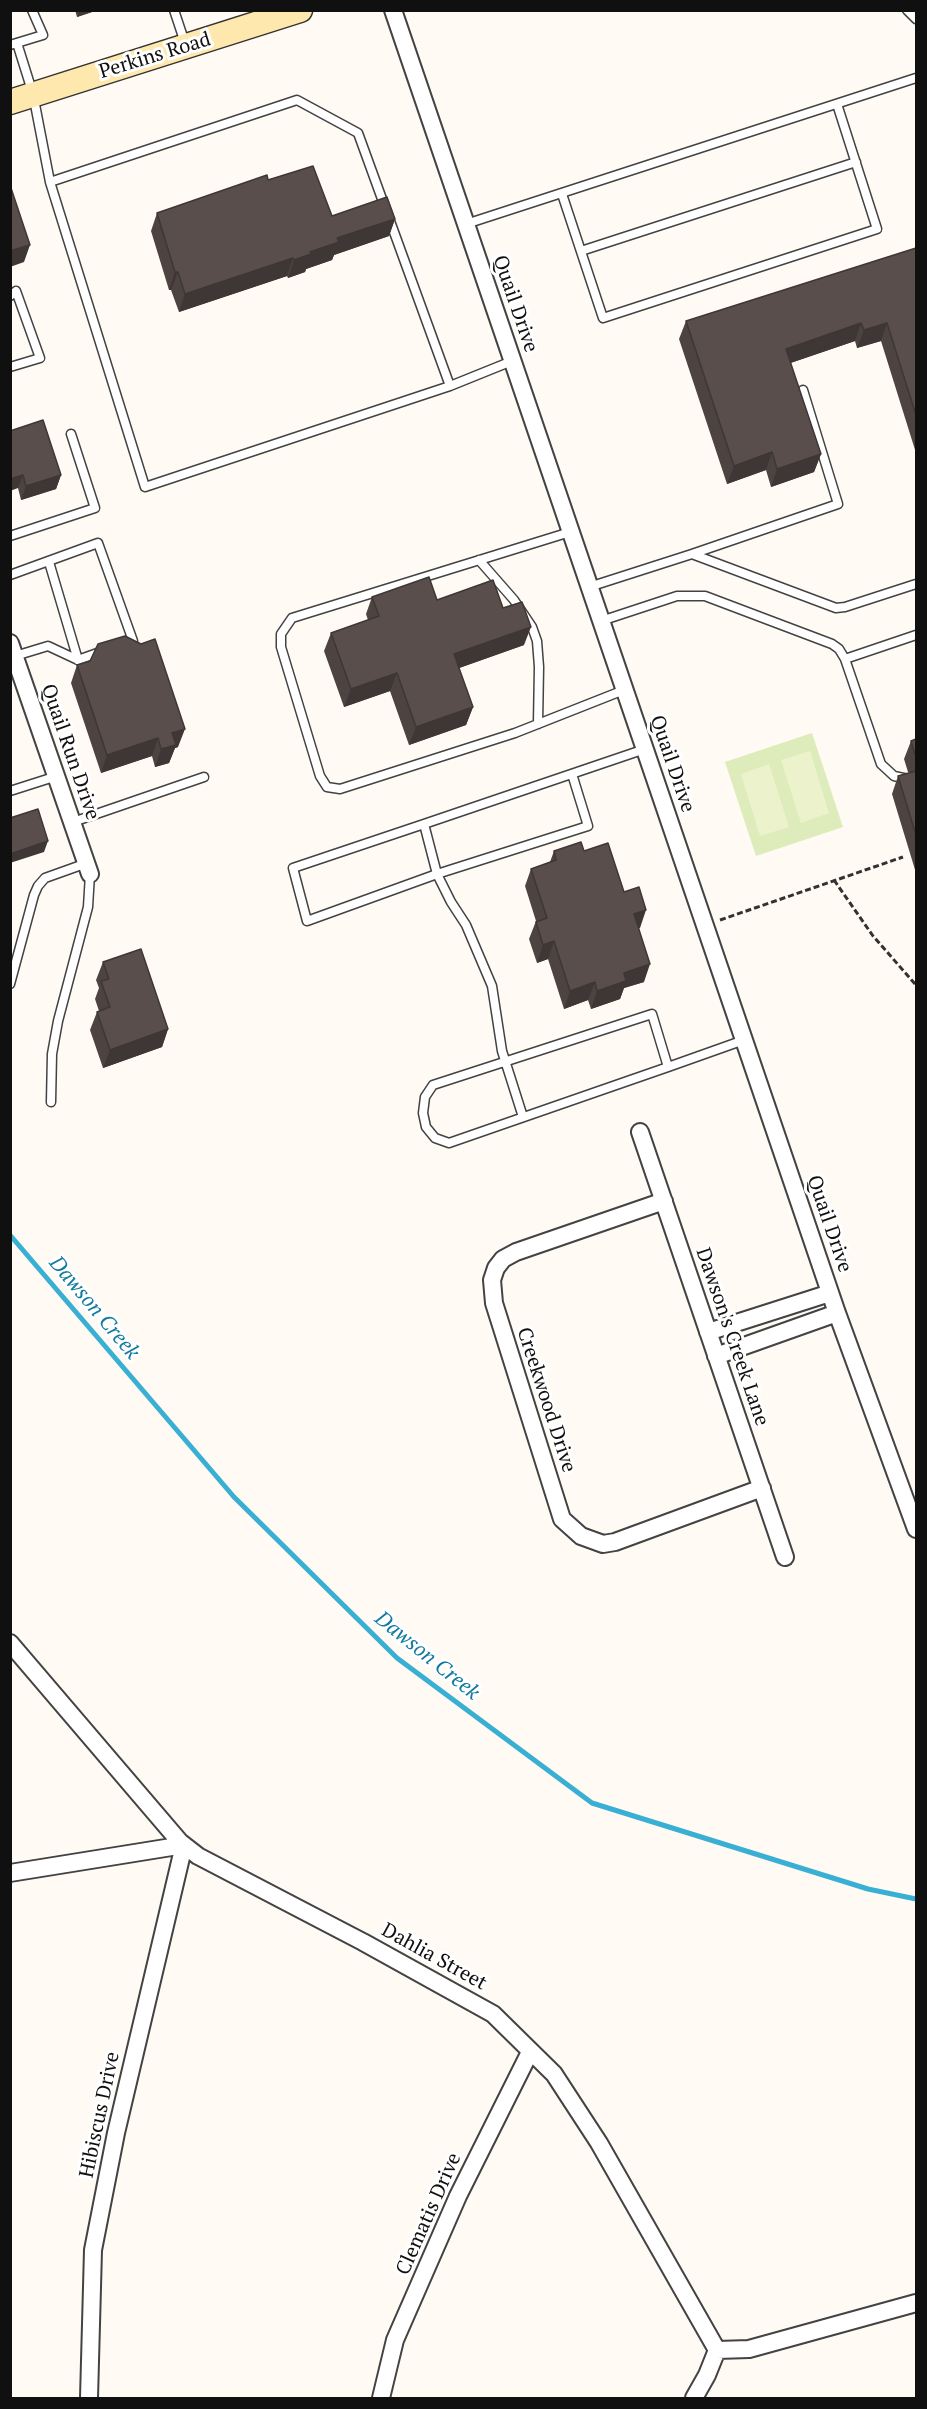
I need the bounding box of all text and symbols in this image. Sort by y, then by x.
street label: Perkins Road [96,28,214,84]
street label: Quail Drive [487,252,543,356]
street label: Quail Run Drive [36,681,104,823]
street label: Quail Drive [644,712,700,816]
street label: Quail Drive [801,1172,857,1276]
street label: Dawson's Creek Lane [690,1245,774,1429]
water label: Dawson Creek [43,1251,145,1365]
street label: Creekwood Drive [511,1324,581,1476]
water label: Dawson Creek [370,1606,484,1706]
street label: Dahlia Street [377,1918,491,1996]
street label: Hibiscus Drive [75,2050,125,2180]
street label: Clematis Drive [391,2149,467,2279]

